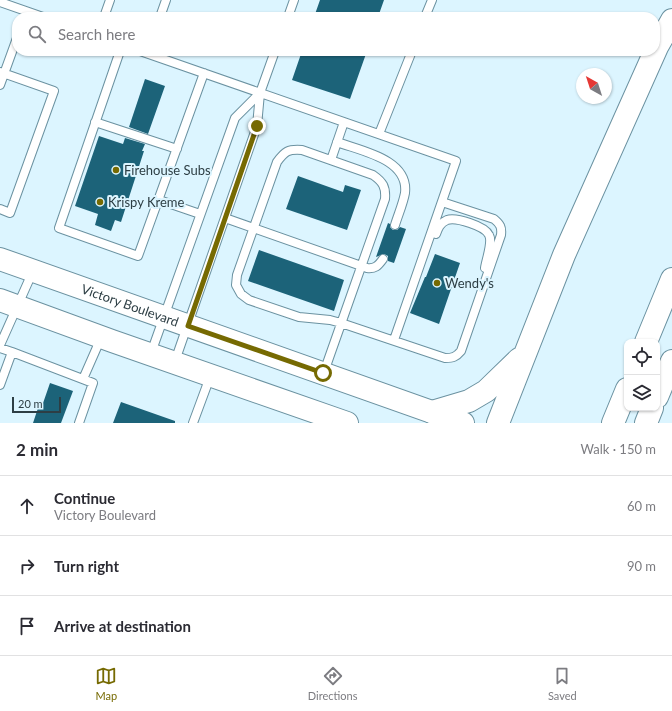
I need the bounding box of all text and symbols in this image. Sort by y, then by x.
search box [12,12,660,56]
icon: search [26,23,48,45]
text: Search here [58,25,135,43]
north arrow [576,68,612,104]
route end [248,117,266,135]
place label: Firehouse Subs [124,162,211,178]
marker: Firehouse Subs [111,165,121,175]
place label: Krispy Kreme [108,194,185,210]
marker: Krispy Kreme [95,197,105,207]
place label: Wendy's [445,275,494,291]
marker: Wendy's [432,278,442,288]
street label: Victory Boulevard [79,280,181,330]
map controls [624,339,660,411]
button: locate [624,339,660,375]
route start [314,364,332,382]
button: layers [624,375,660,411]
scale bar [12,395,61,414]
text: 20 m [18,397,43,410]
text: 2 min [16,439,58,460]
text: Walk · 150 m [580,441,656,457]
text: Continue [54,489,115,507]
icon: ahead [16,495,38,517]
text: 60 m [627,498,656,514]
text: Victory Boulevard [54,507,156,523]
icon: right [16,555,38,577]
text: Turn right [54,557,119,575]
text: 90 m [627,558,656,574]
icon: arrive [16,615,38,637]
text: Arrive at destination [54,617,191,635]
tab: Map [95,665,117,702]
tab: Directions [308,665,357,702]
tab: Saved [548,665,577,702]

